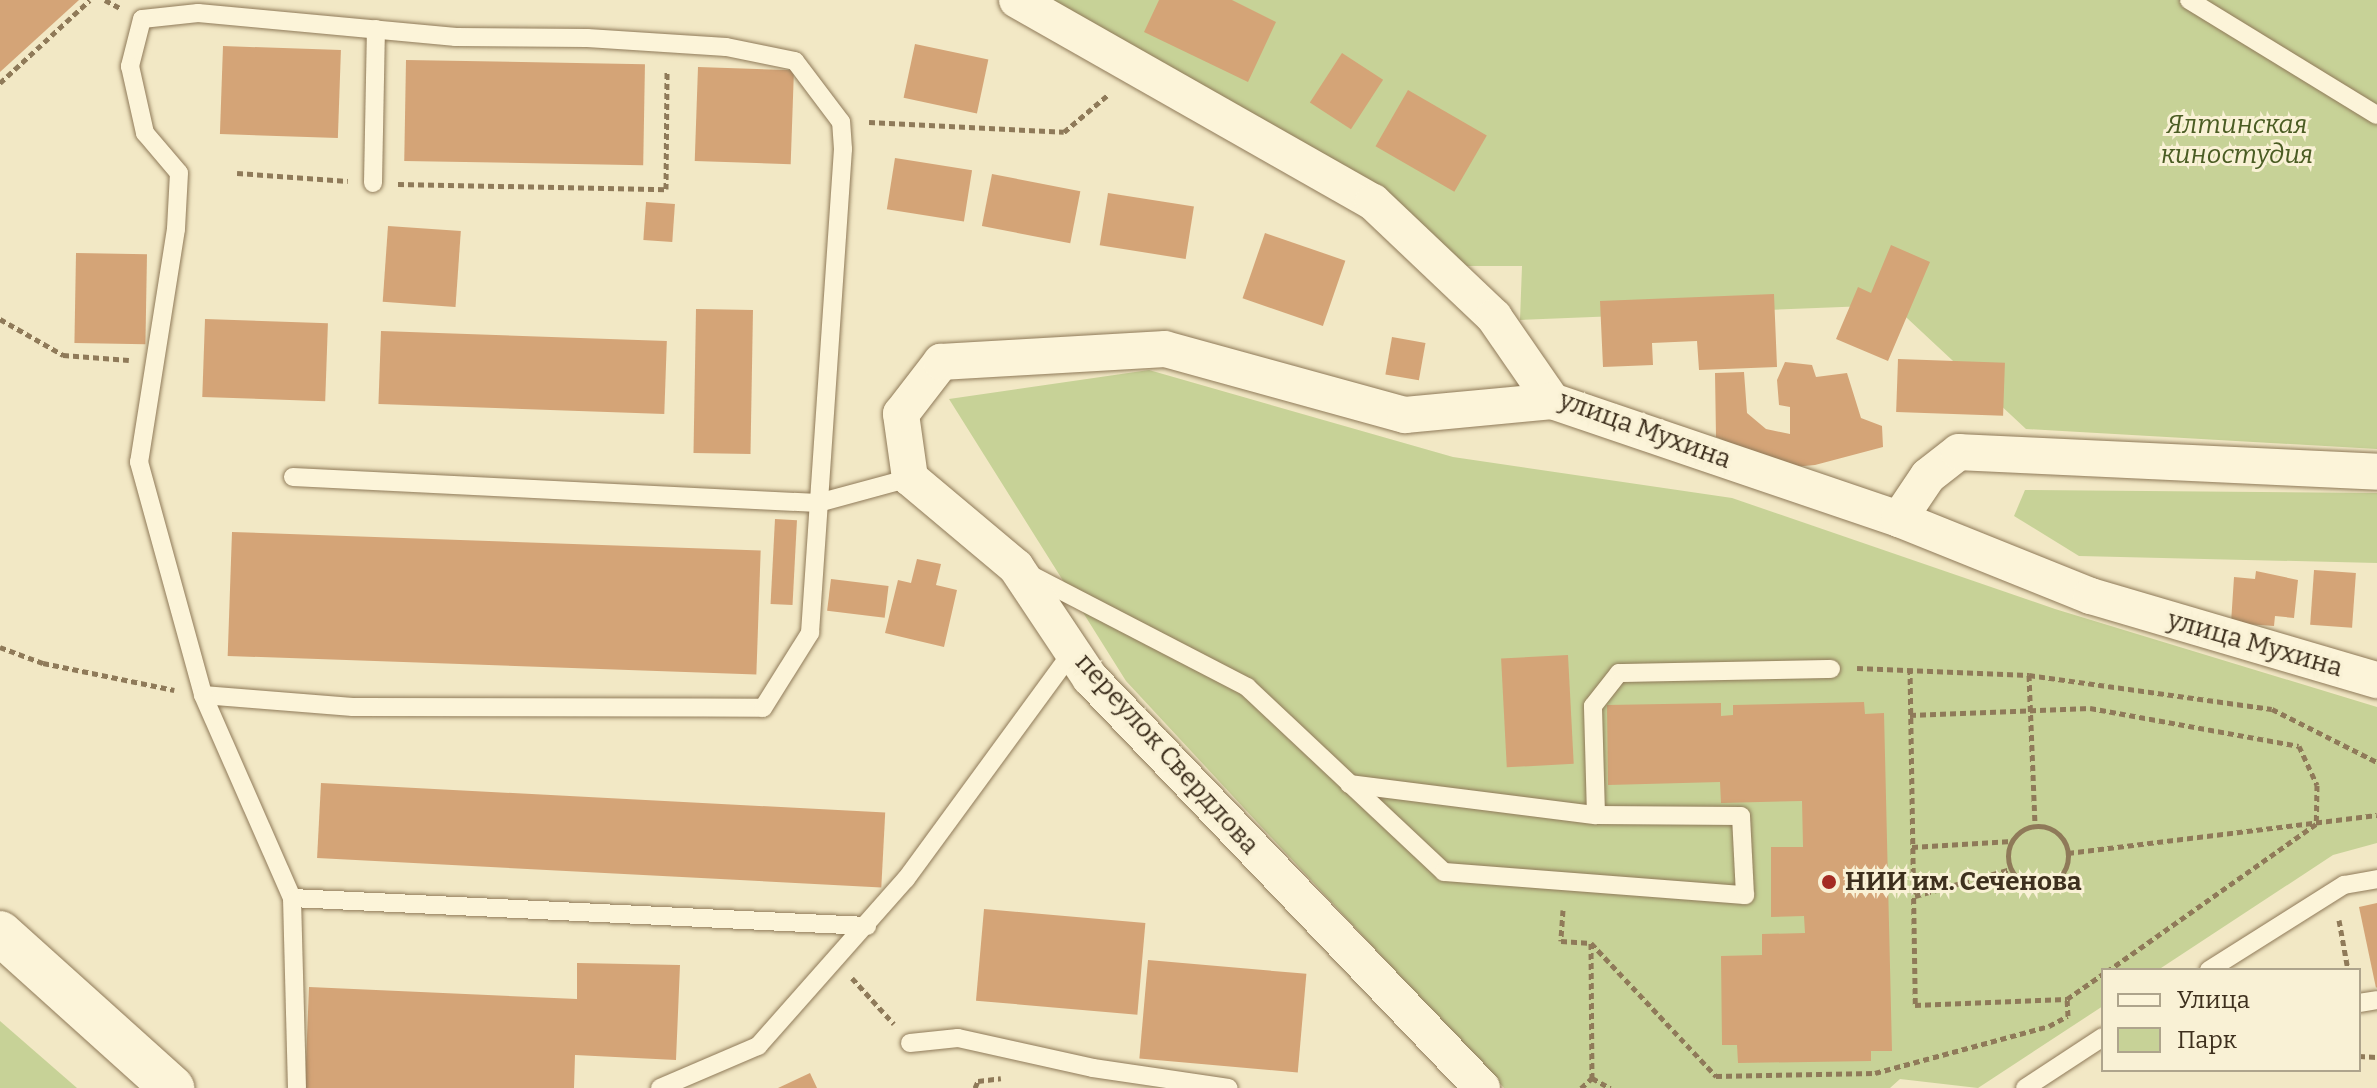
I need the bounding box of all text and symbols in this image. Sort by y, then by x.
park label: Ялтинская киностудия [2161,109,2313,170]
street label: улица Мухина [1555,384,1735,476]
street label: улица Мухина [2164,604,2346,684]
street label: переулок Свердлова [1069,647,1265,861]
place label: НИИ им. Сеченова [1845,866,2082,898]
marker: НИИ им. Сеченова [1820,873,1838,891]
legend [2101,968,2361,1072]
text: Улица [2177,986,2250,1014]
text: Парк [2177,1026,2237,1054]

